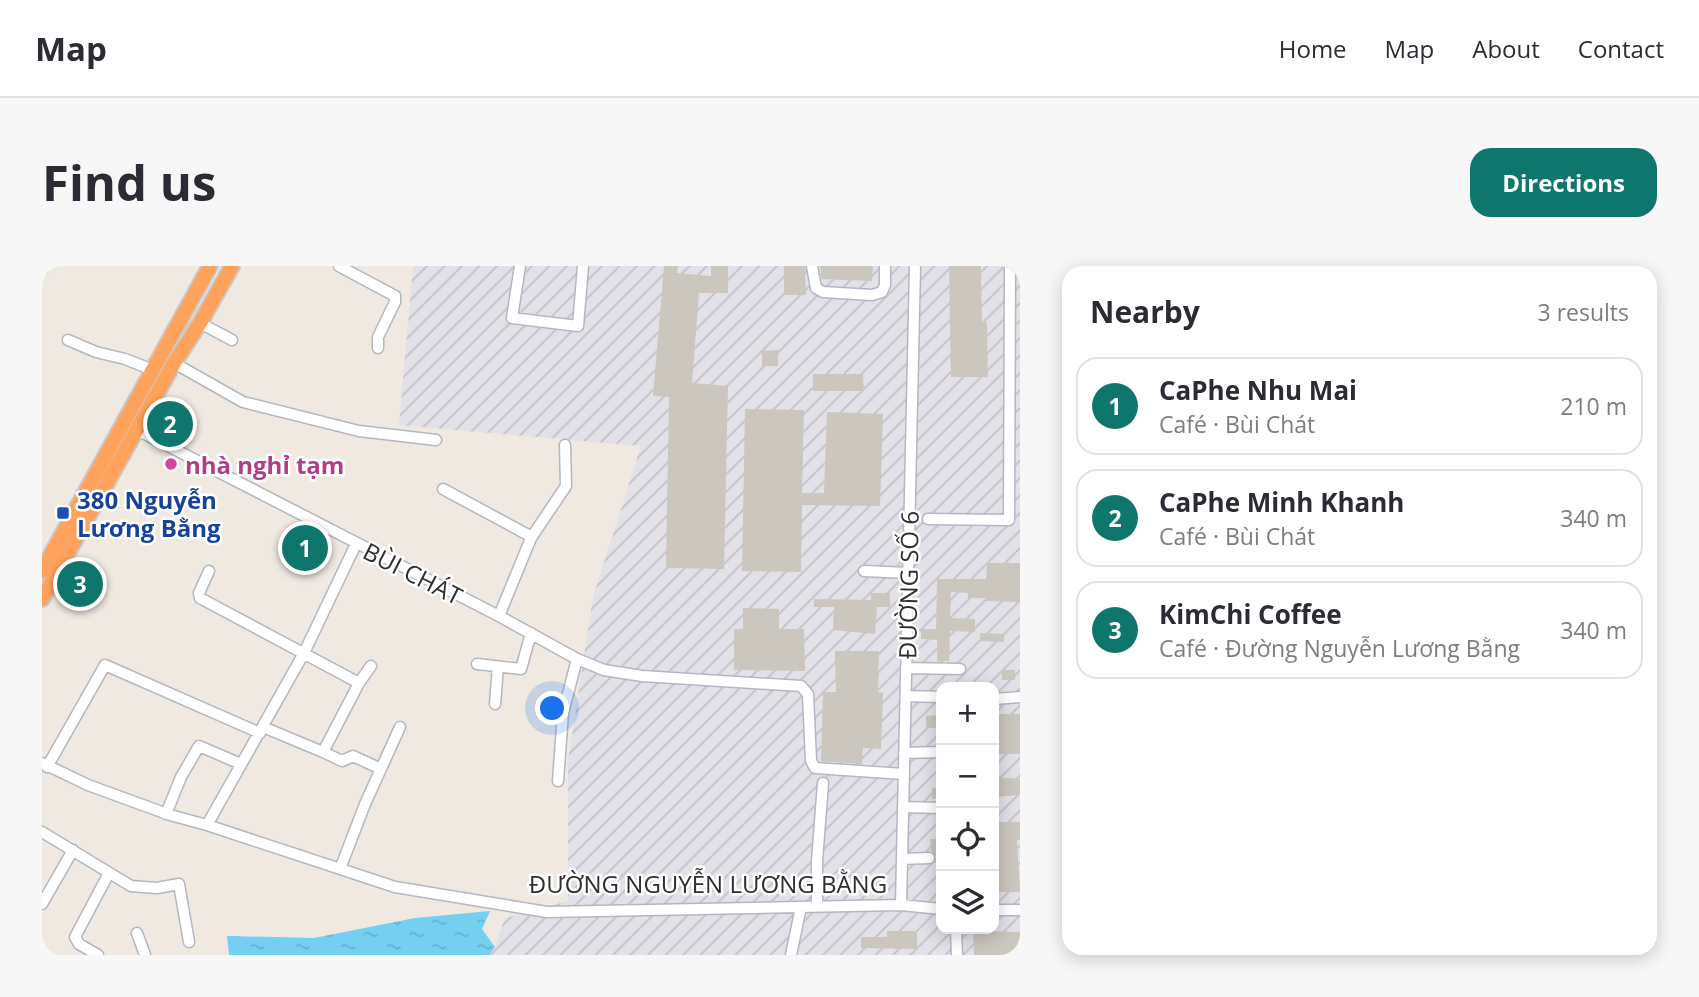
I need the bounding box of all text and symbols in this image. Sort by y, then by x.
text: Map [35,26,107,71]
text: Home [1279,32,1347,65]
text: Map [1385,32,1434,65]
text: About [1472,32,1540,65]
text: Contact [1578,32,1664,65]
button: Directions [1470,148,1657,217]
text: Find us [42,149,216,215]
text: Nearby [1090,291,1200,332]
text: 3 results [1538,296,1629,328]
text: CaPhe Nhu Mai [1159,372,1357,408]
text: 1 [1108,390,1122,422]
text: 210 m [1560,390,1627,422]
pin: 2 [147,398,193,450]
text: Café · Bùi Chát [1159,408,1315,440]
place label: nhà nghỉ tạm [185,448,344,481]
marker: nhà nghỉ tạm [163,456,179,472]
place label: 380 Nguyễn Lương Bằng [77,483,221,544]
text: CaPhe Minh Khanh [1159,484,1404,520]
text: 2 [1108,502,1122,534]
text: 340 m [1560,502,1627,534]
marker: 380 Nguyễn Lương Bằng [55,505,71,521]
street label: ĐƯỜNG SỐ 6 [890,511,926,659]
text: Café · Bùi Chát [1159,520,1315,552]
pin: 1 [282,522,328,574]
street label: BÙI CHÁT [358,534,468,612]
pin: 3 [57,558,103,610]
text: KimChi Coffee [1159,596,1342,632]
text: 3 [1108,614,1122,646]
text: 340 m [1560,614,1627,646]
text: Café · Đường Nguyễn Lương Bằng [1159,632,1520,664]
map controls [936,682,999,934]
button: + [936,682,999,745]
your location [535,691,569,725]
button: − [936,745,999,808]
button: locate [936,808,999,871]
street label: ĐƯỜNG NGUYỄN LƯƠNG BẰNG [529,867,887,900]
button: layers [936,871,999,934]

